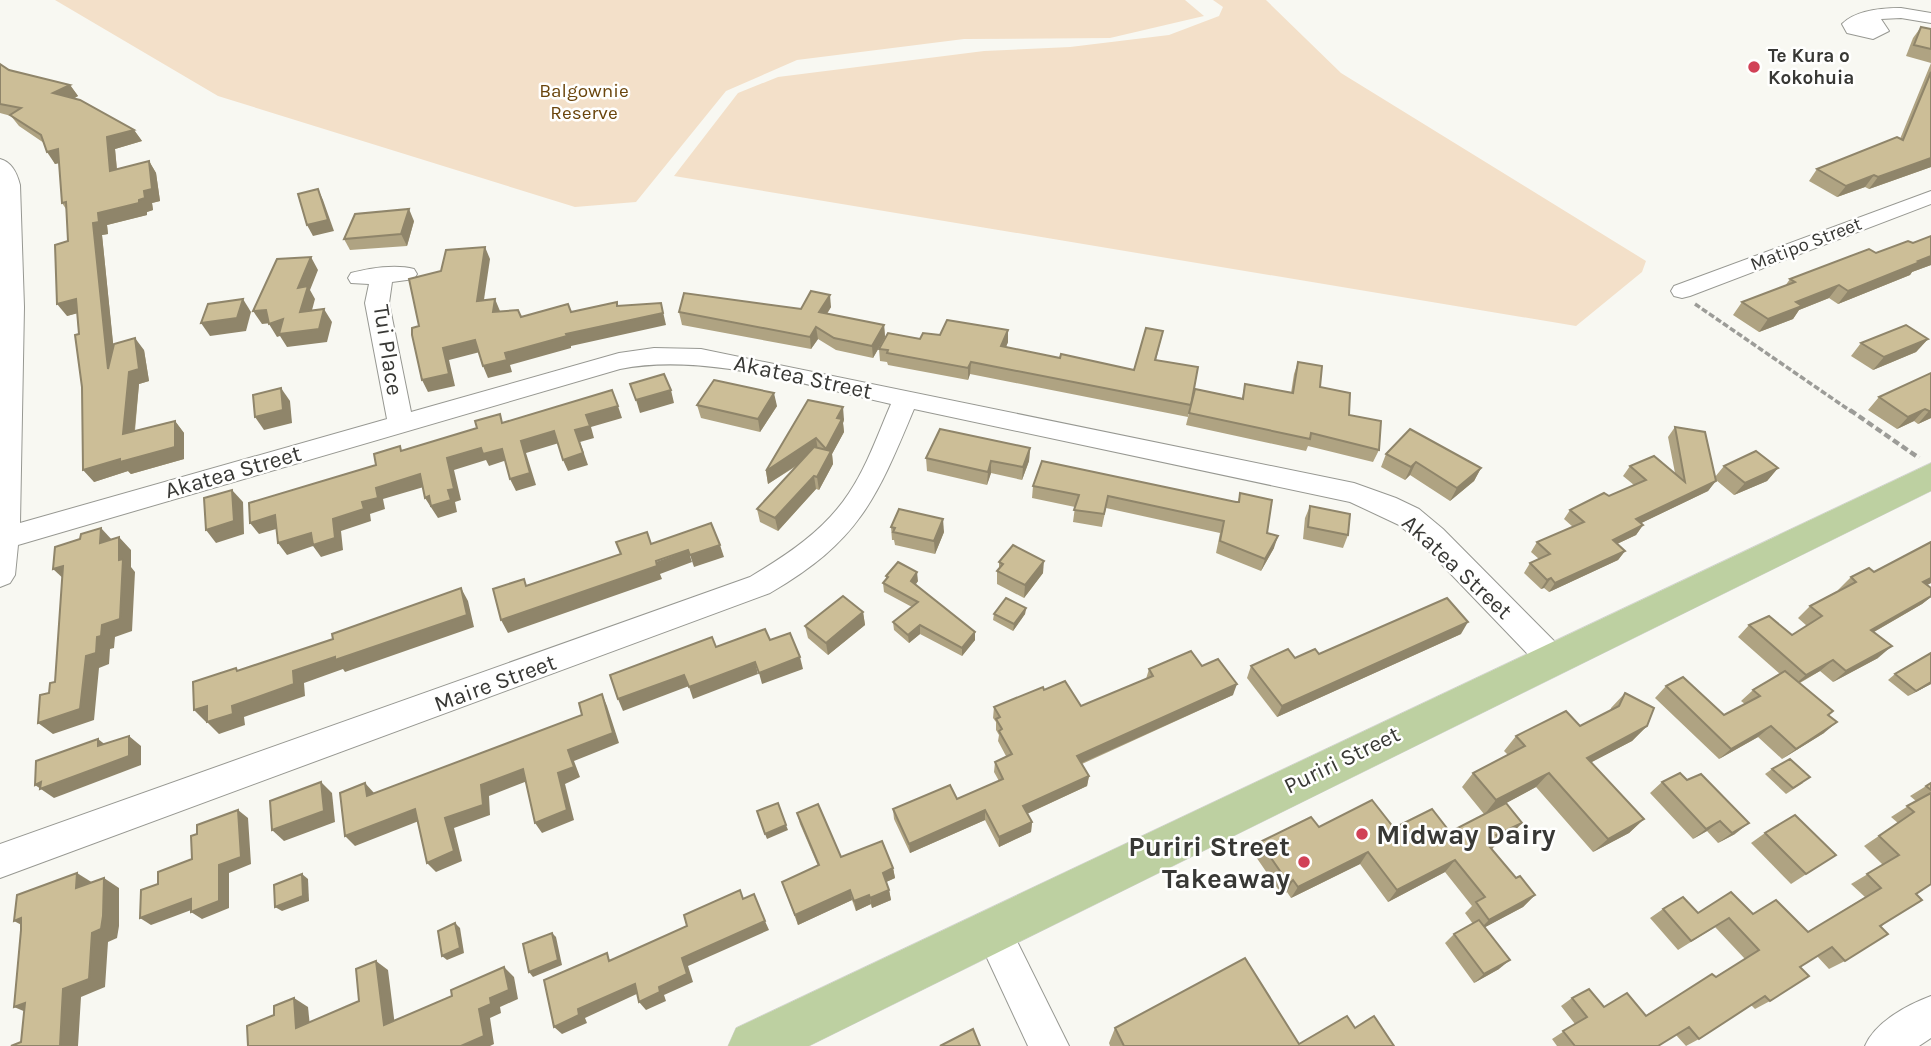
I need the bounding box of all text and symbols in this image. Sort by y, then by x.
place label: Te Kura o Kokohuia [1768,45,1854,89]
marker: Te Kura o Kokohuia [1746,59,1762,75]
park label: Balgownie Reserve [539,80,629,124]
street label: Matipo Street [1747,213,1865,275]
street label: Tui Place [367,303,409,397]
street label: Akatea Street [731,349,875,405]
street label: Akatea Street [162,440,305,504]
street label: Akatea Street [1396,509,1518,625]
street label: Maire Street [430,648,560,718]
street label: Puriri Street [1280,720,1405,800]
place label: Midway Dairy [1376,818,1556,851]
marker: Midway Dairy [1354,826,1370,842]
place label: Puriri Street Takeaway [1128,830,1290,895]
marker: Puriri Street Takeaway [1296,854,1312,870]

